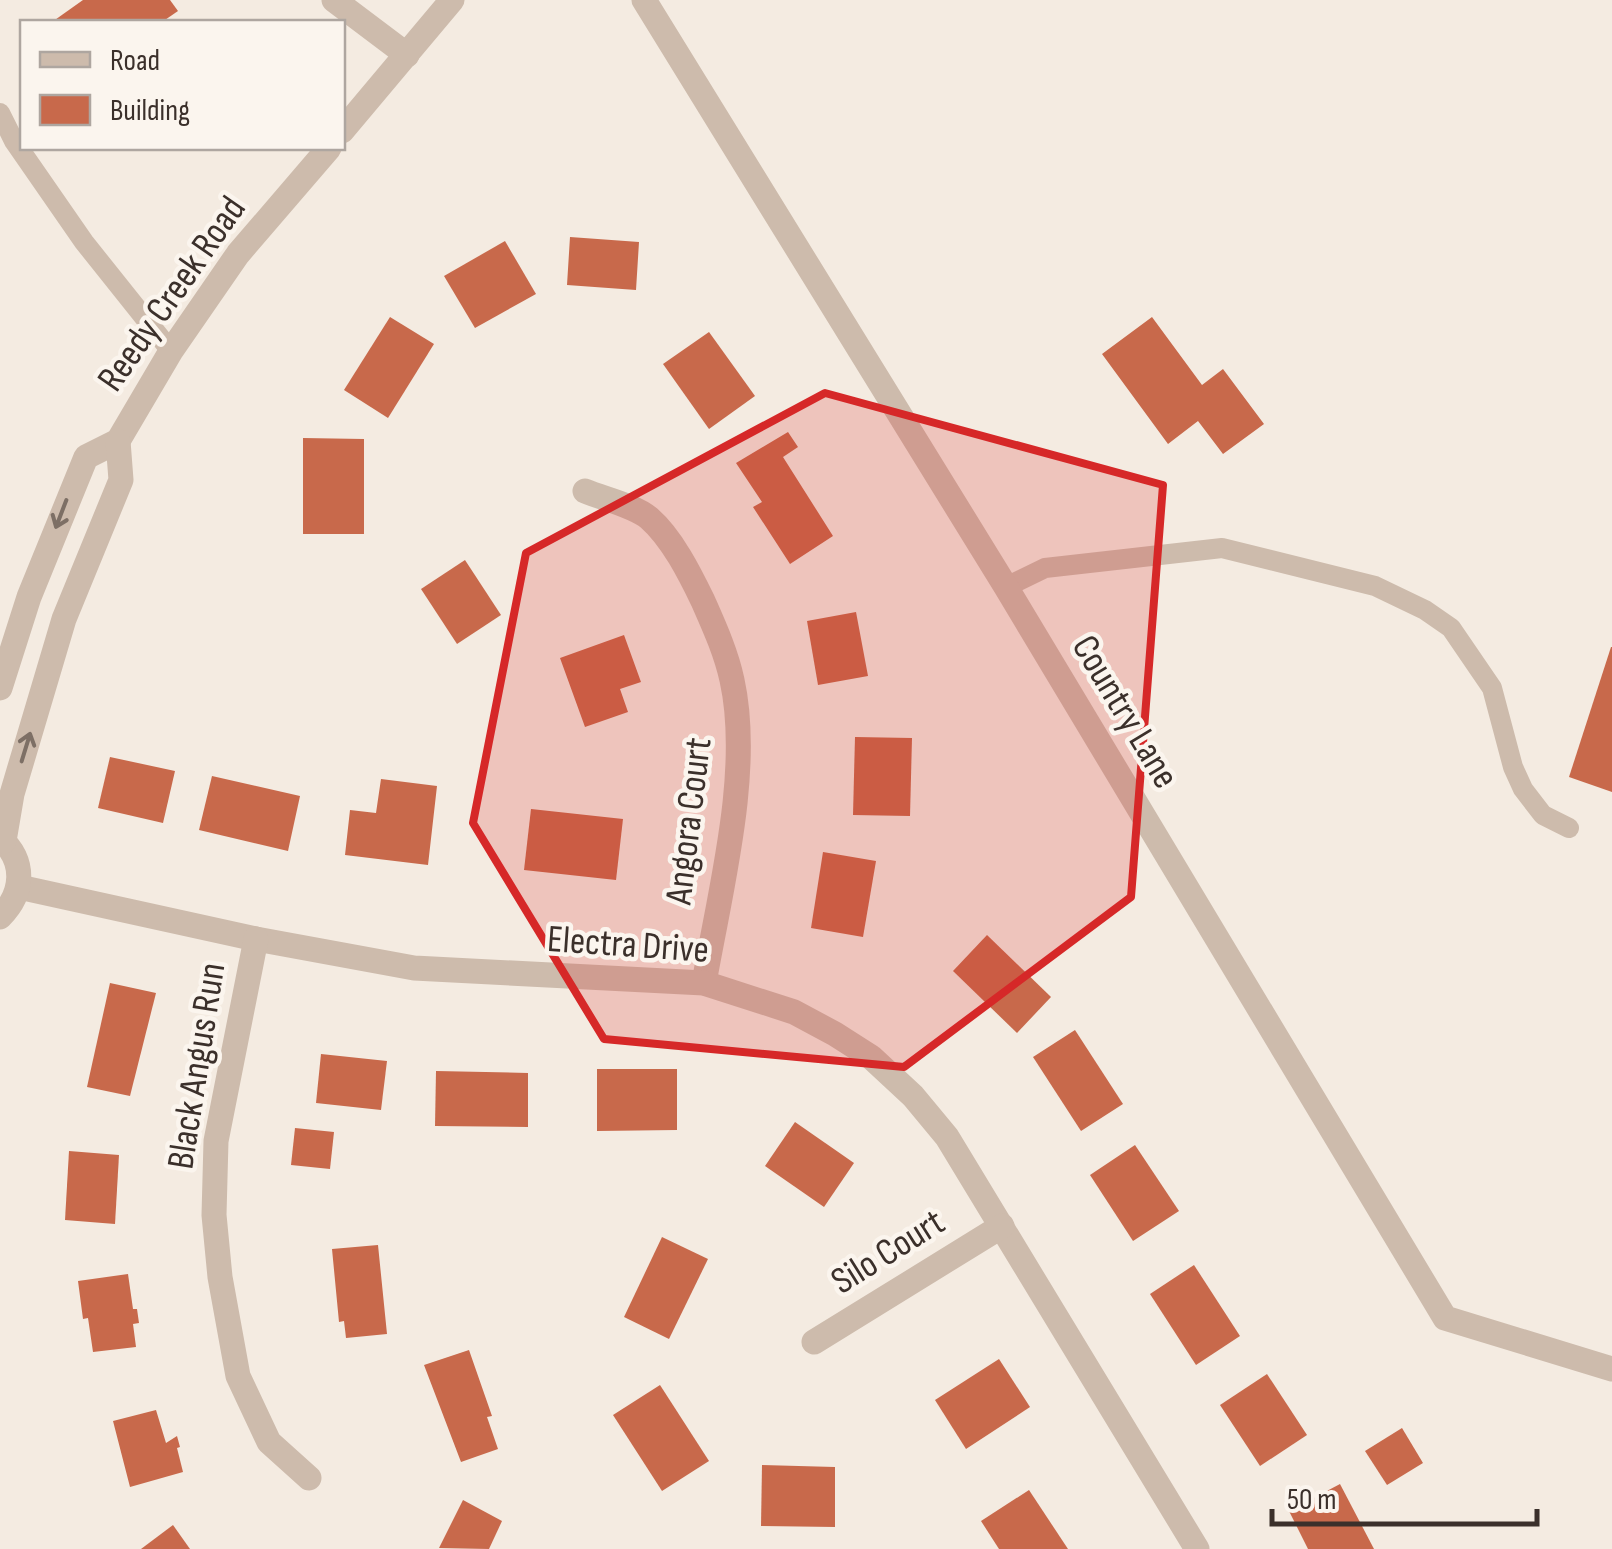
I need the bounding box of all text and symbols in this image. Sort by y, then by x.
legend [20,20,345,150]
text: Road [110,43,160,79]
text: Building [110,93,190,129]
street label: Reedy Creek Road [88,188,256,400]
one-way arrow [51,498,69,529]
street label: Country Lane [1062,628,1188,796]
one-way arrow [18,731,36,763]
street label: Angora Court [656,735,722,908]
street label: Electra Drive [546,917,710,973]
street label: Black Angus Run [159,960,235,1172]
street label: Silo Court [823,1200,953,1304]
scale bar [1272,1464,1537,1526]
text: 50 m [1287,1482,1336,1518]

